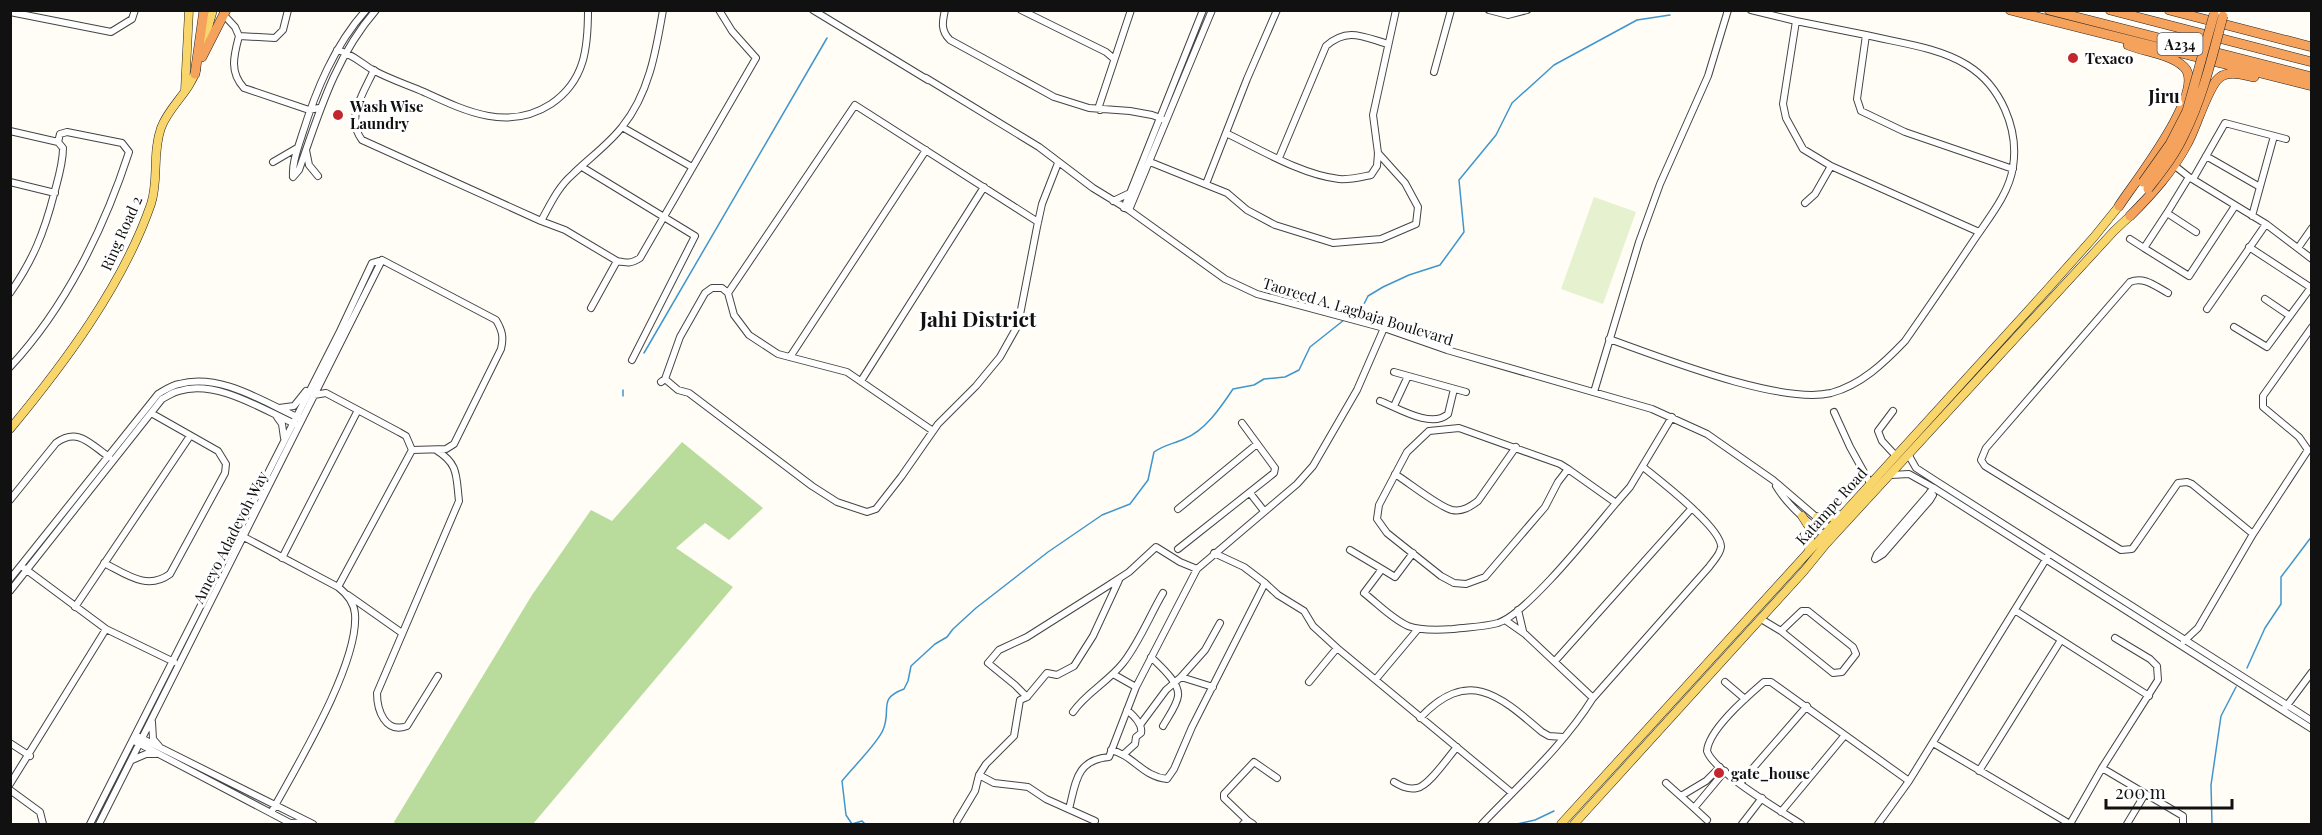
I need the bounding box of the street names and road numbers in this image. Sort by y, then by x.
road number: A234 [2158,33,2202,55]
street label: Ring Road 2 [96,193,146,273]
street label: Taoreed A. Lagbaja Boulevard [1260,272,1456,350]
street label: Katampe Road [1791,463,1871,549]
street label: Ameyo Adadevoh Way [187,467,272,608]

